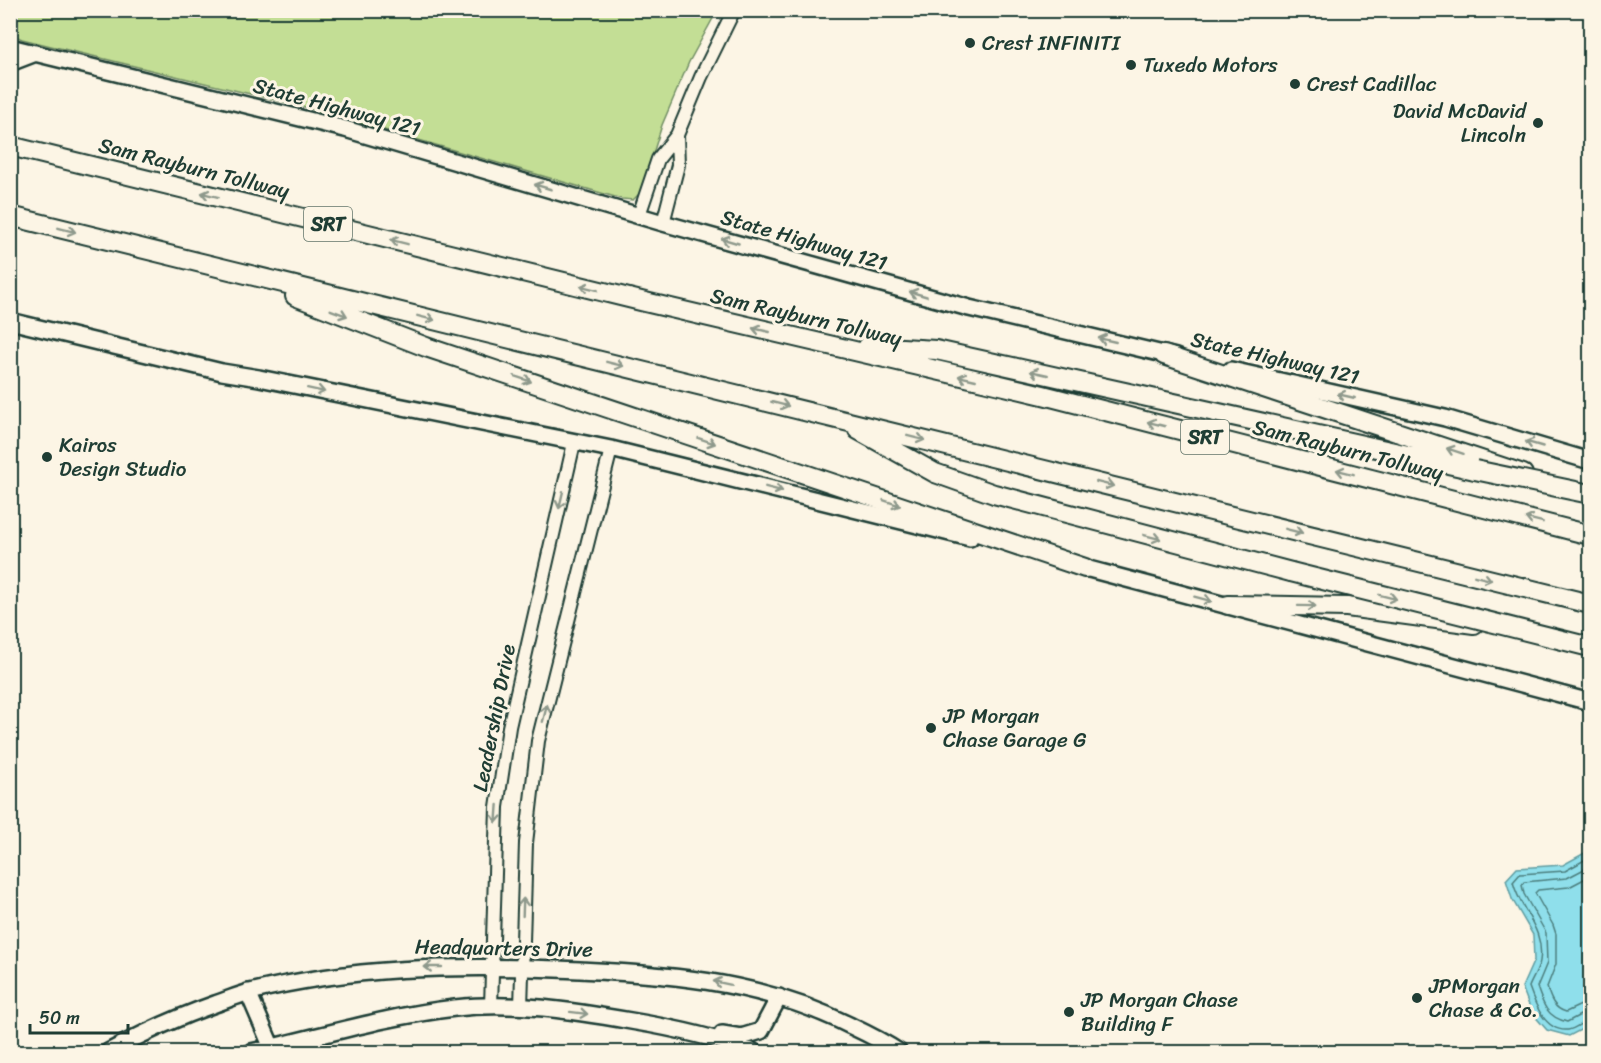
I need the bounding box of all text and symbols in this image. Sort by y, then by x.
place label: Crest INFINITI [982,24,1122,62]
marker: Crest INFINITI [963,36,977,50]
place label: Tuxedo Motors [1143,46,1278,84]
marker: Tuxedo Motors [1124,58,1138,72]
place label: Crest Cadillac [1307,65,1437,103]
street label: State Highway 121 [249,66,425,148]
marker: Crest Cadillac [1288,77,1302,91]
place label: David McDavid Lincoln [1393,92,1528,154]
marker: David McDavid Lincoln [1531,116,1545,130]
street label: Sam Rayburn Tollway [95,126,294,210]
one-way arrow [534,181,553,192]
one-way arrow [201,189,220,201]
street label: State Highway 121 [716,198,892,282]
road number: SRT [304,207,352,241]
one-way arrow [57,225,76,237]
one-way arrow [390,235,409,247]
one-way arrow [721,235,740,247]
street label: Sam Rayburn Tollway [706,276,906,358]
one-way arrow [579,282,598,294]
one-way arrow [909,287,928,299]
one-way arrow [329,308,348,319]
one-way arrow [416,312,435,324]
street label: State Highway 121 [1187,320,1363,396]
one-way arrow [752,323,771,335]
one-way arrow [1098,334,1117,346]
one-way arrow [605,358,624,370]
one-way arrow [1029,366,1048,378]
one-way arrow [957,371,976,383]
one-way arrow [513,374,532,385]
one-way arrow [306,385,326,396]
one-way arrow [1336,389,1355,401]
one-way arrow [770,399,789,411]
street label: Sam Rayburn Tollway [1249,408,1448,492]
one-way arrow [1147,418,1166,429]
road number: SRT [1181,420,1229,454]
place label: Kairos Design Studio [59,426,187,488]
one-way arrow [906,432,925,444]
one-way arrow [697,436,716,447]
one-way arrow [1525,438,1544,449]
one-way arrow [1446,445,1465,456]
marker: Kairos Design Studio [40,450,54,464]
one-way arrow [1336,466,1355,478]
one-way arrow [1095,479,1114,491]
one-way arrow [764,484,783,496]
one-way arrow [555,490,567,509]
one-way arrow [882,498,901,509]
one-way arrow [1525,514,1544,526]
one-way arrow [1284,526,1303,538]
one-way arrow [1142,531,1161,543]
one-way arrow [1474,572,1493,584]
one-way arrow [1379,591,1398,603]
one-way arrow [1193,593,1212,605]
one-way arrow [1297,601,1317,612]
street label: Leadership Drive [461,641,527,795]
place label: JP Morgan Chase Garage G [942,697,1086,759]
one-way arrow [540,704,552,723]
marker: JP Morgan Chase Garage G [924,721,938,735]
one-way arrow [491,803,502,823]
one-way arrow [517,897,529,917]
street label: Headquarters Drive [415,927,594,969]
one-way arrow [424,961,444,973]
place label: JPMorgan Chase & Co. [1428,967,1538,1029]
one-way arrow [713,977,733,988]
place label: JP Morgan Chase Building F [1080,981,1238,1043]
marker: JPMorgan Chase & Co. [1410,991,1424,1005]
scale bar [30,997,128,1035]
text: 50 m [39,1002,80,1034]
marker: JP Morgan Chase Building F [1062,1005,1076,1019]
one-way arrow [569,1007,589,1018]

